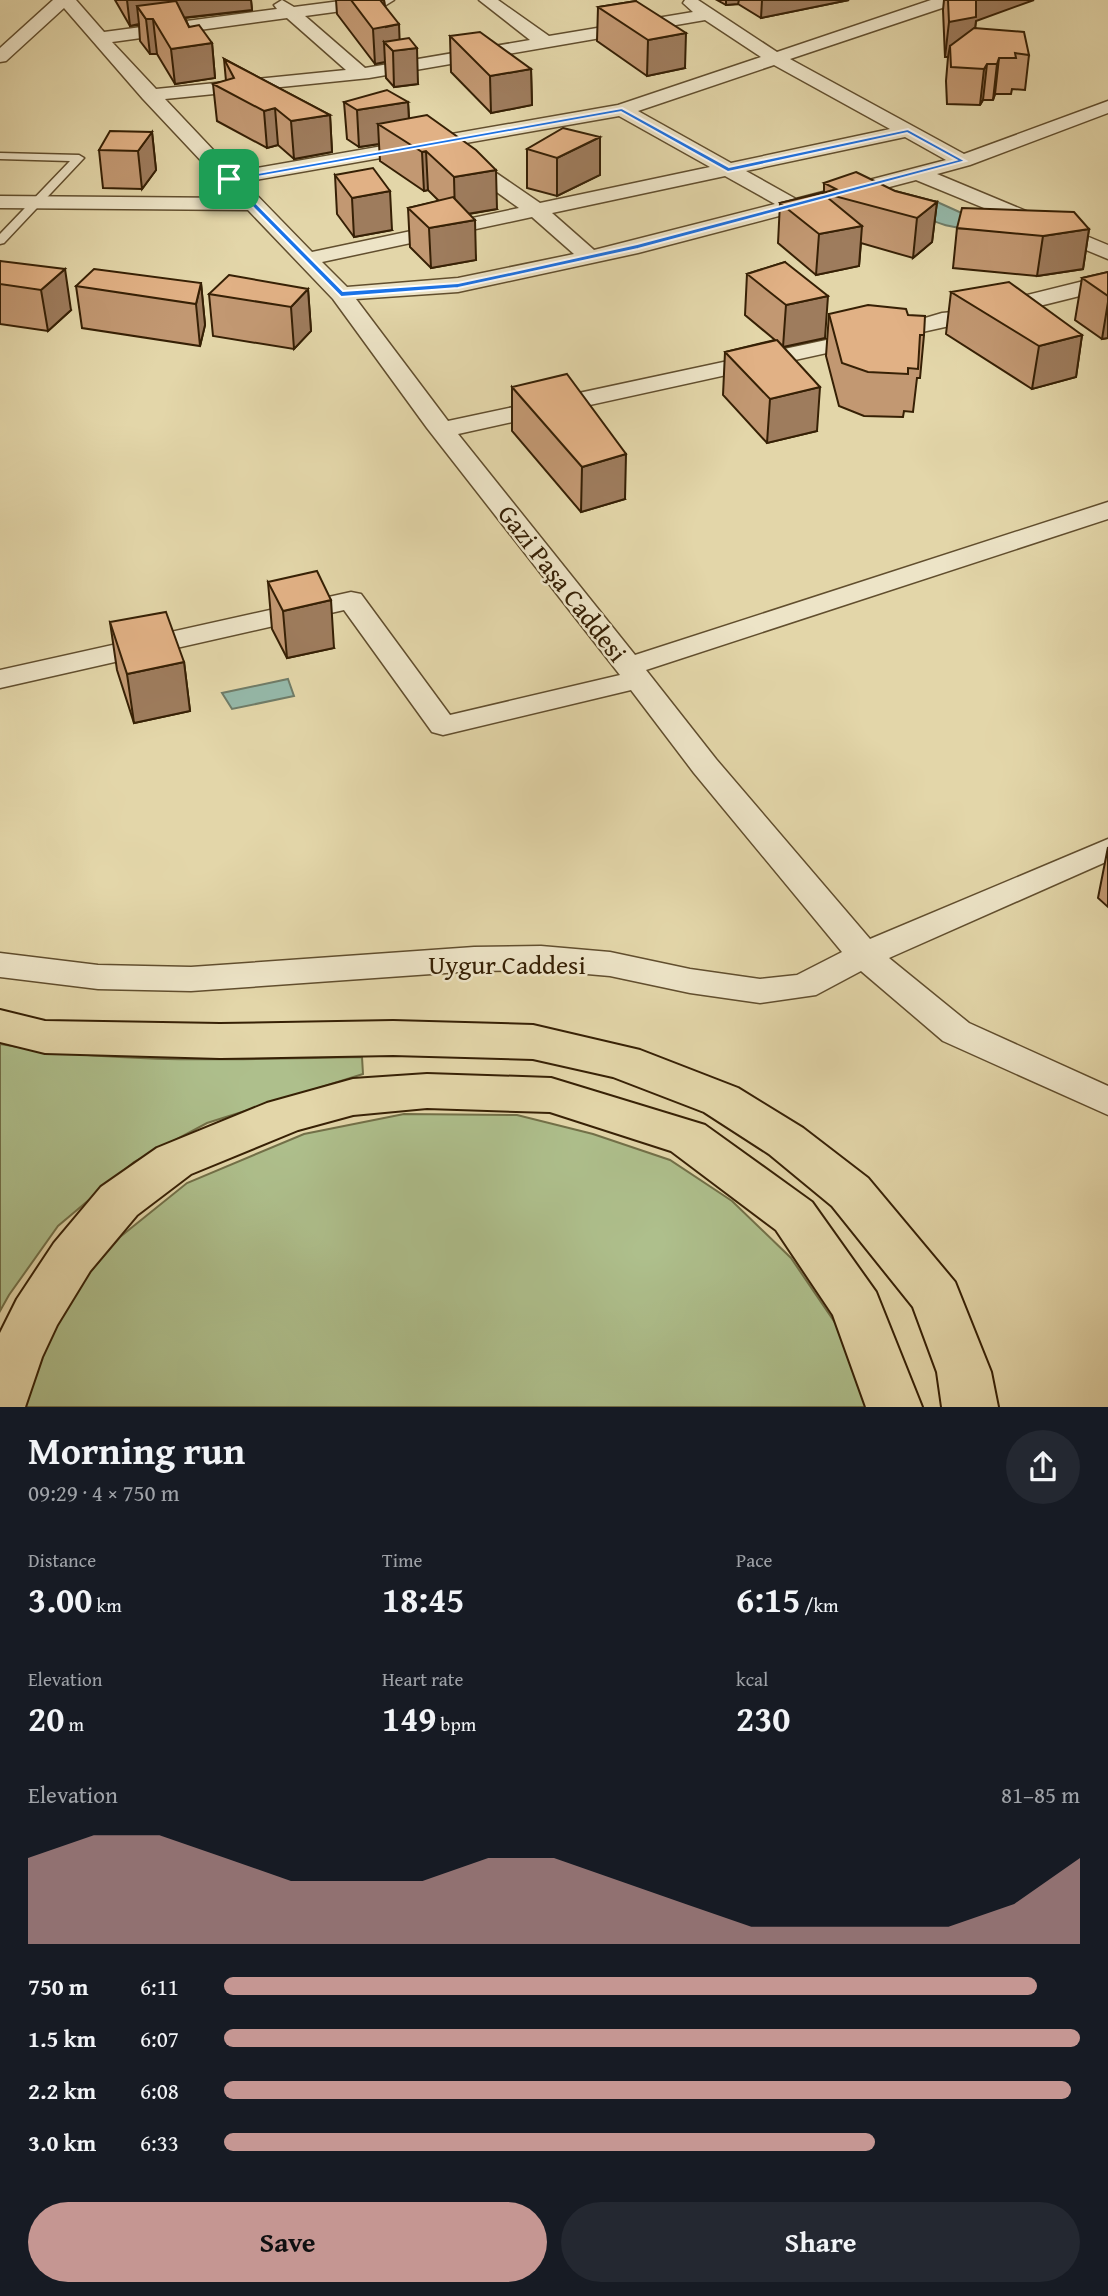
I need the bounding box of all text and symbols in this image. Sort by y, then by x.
pin [199,149,259,209]
icon: arrive [210,160,248,198]
street label: Gazi Paşa Caddesi [489,496,637,670]
street label: Uygur Caddesi [428,945,586,984]
text: Morning run [28,1422,245,1478]
button: share [1006,1430,1080,1504]
text: 09:29 · 4 × 750 m [28,1476,180,1509]
text: Distance [28,1546,96,1574]
text: Time [382,1546,422,1574]
text: Pace [736,1546,773,1574]
text: 3.00 [28,1574,92,1625]
text: 18:45 [382,1574,464,1625]
text: 6:15 [736,1574,800,1625]
text: km [92,1591,122,1619]
text: /km [800,1591,839,1619]
text: Elevation [28,1665,102,1693]
text: Heart rate [382,1665,463,1693]
text: kcal [736,1665,768,1693]
text: 20 [28,1693,64,1744]
text: 149 [382,1693,436,1744]
text: 230 [736,1693,790,1744]
text: m [64,1710,84,1738]
text: bpm [436,1710,476,1738]
text: Elevation [28,1778,118,1811]
text: 81–85 m [1001,1778,1080,1811]
text: 750 m [28,1970,89,2003]
text: 6:11 [140,1970,179,2003]
text: 1.5 km [28,2022,96,2055]
text: 6:07 [140,2022,179,2055]
text: 2.2 km [28,2074,96,2107]
text: 6:08 [140,2074,179,2107]
text: 3.0 km [28,2126,96,2159]
text: 6:33 [140,2126,179,2159]
button: Save [28,2202,547,2282]
button: Share [561,2202,1080,2282]

